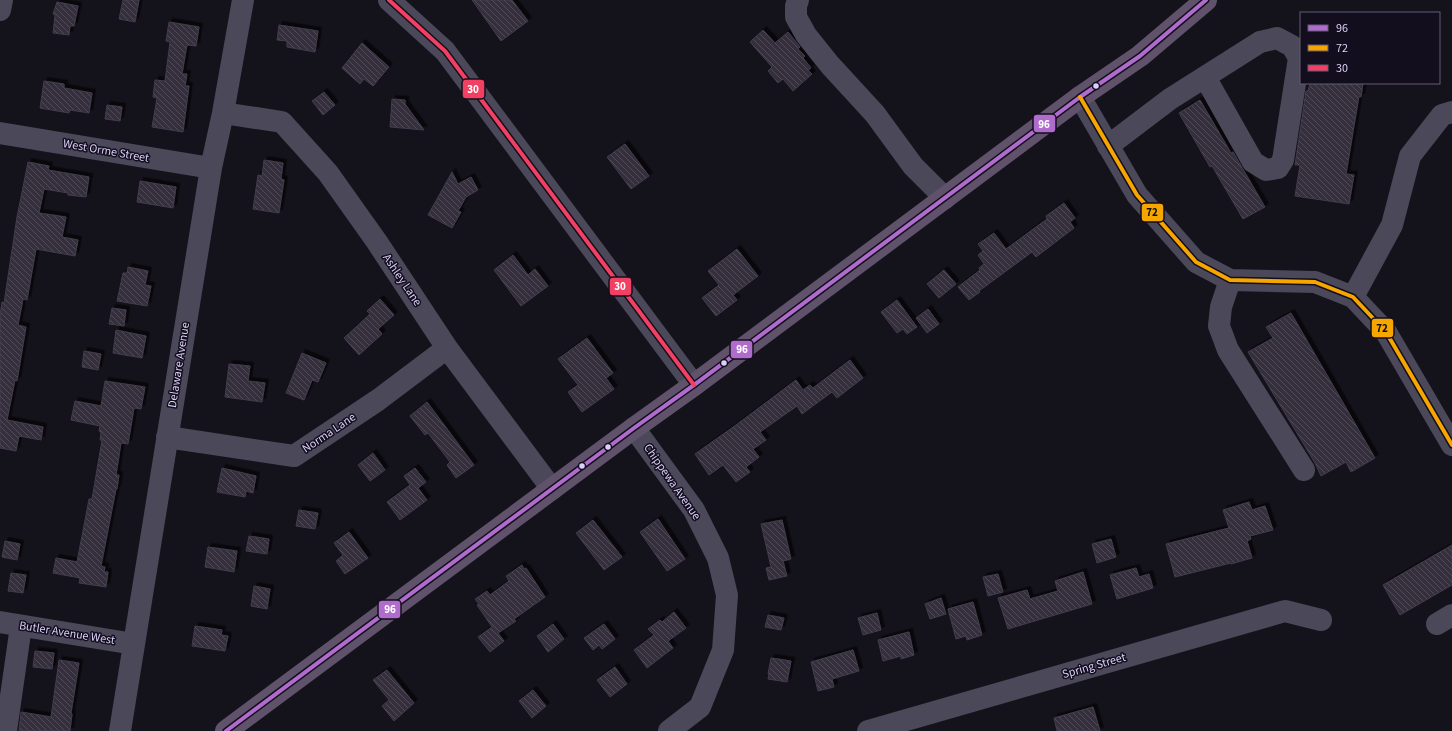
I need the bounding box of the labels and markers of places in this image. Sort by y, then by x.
unlabelled marker [1091,81,1101,91]
unlabelled marker [719,358,729,368]
unlabelled marker [603,442,613,452]
unlabelled marker [577,461,587,471]

